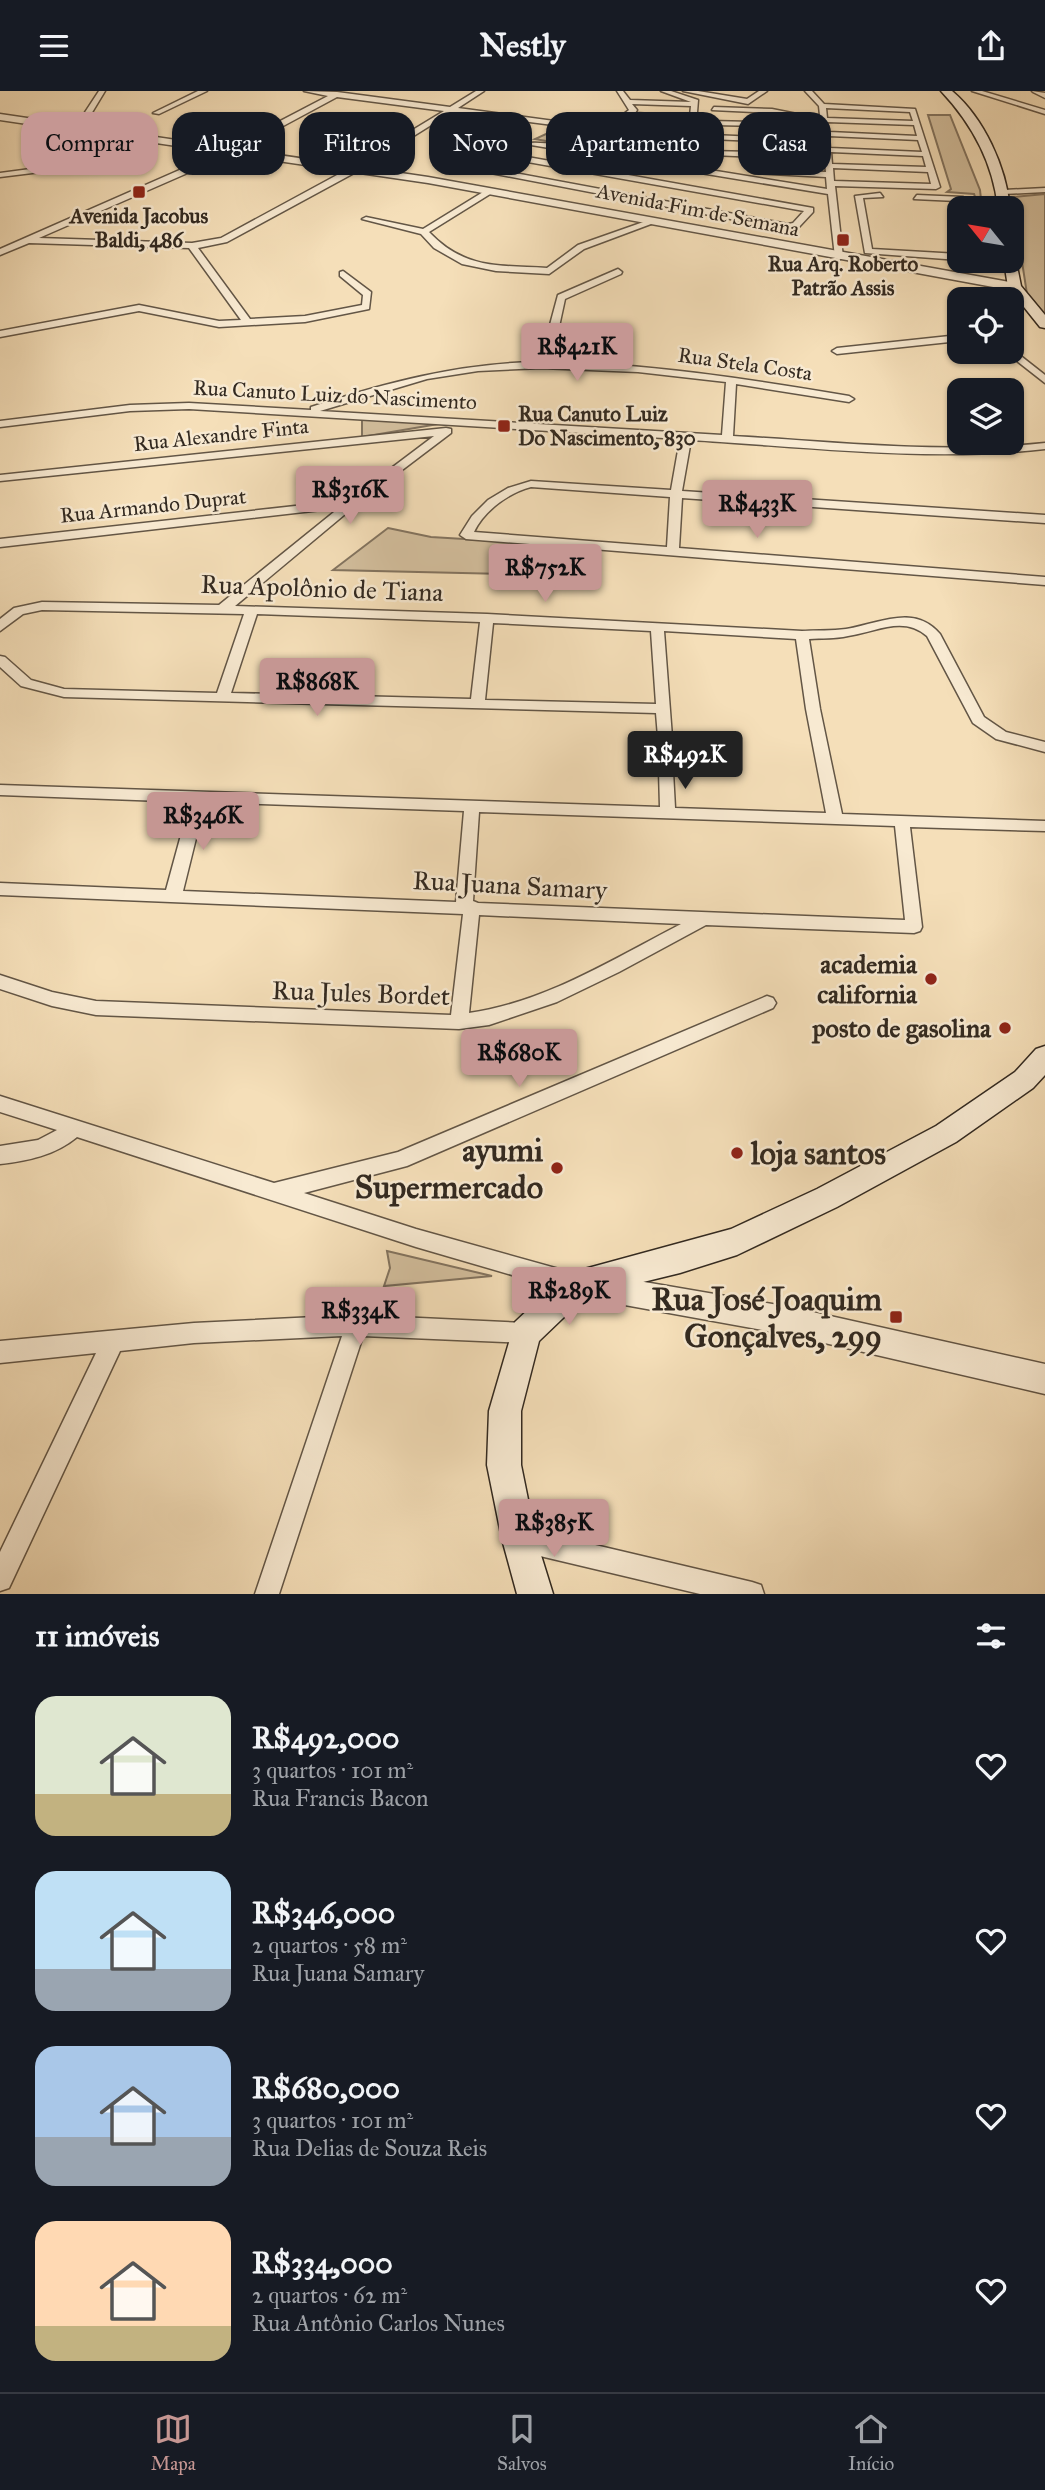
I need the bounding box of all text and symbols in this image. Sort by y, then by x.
text: Nestly [479,26,566,65]
icon: menu [35,27,73,65]
icon: share [972,27,1010,65]
chip: Comprar [21,112,158,175]
chip: Alugar [172,112,285,175]
chip: Filtros [299,112,415,175]
chip: Novo [429,112,532,175]
chip: Apartamento [546,112,724,175]
chip: Casa [738,112,831,175]
street label: Avenida Fim de Semana [593,177,802,242]
marker: Avenida Jacobus Baldi, 486 [131,184,147,200]
north arrow [947,196,1024,273]
map controls [947,196,1024,455]
place label: Avenida Jacobus Baldi, 486 [68,203,208,253]
marker: Rua Arq. Roberto Patrão Assis [835,232,851,248]
place label: Rua Arq. Roberto Patrão Assis [768,251,918,301]
button: locate [947,287,1024,364]
pin: R$421K [520,323,634,383]
text: R$421K [537,332,617,360]
street label: Rua Stela Costa [676,342,814,386]
street label: Rua Canuto Luiz do Nascimento [192,375,478,415]
button: layers [947,378,1024,455]
place label: Rua Canuto Luiz Do Nascimento, 830 [518,401,696,451]
street label: Rua Alexandre Finta [132,413,310,457]
marker: Rua Canuto Luiz Do Nascimento, 830 [496,418,512,434]
pin: R$316K [293,467,407,526]
text: R$316K [312,475,388,503]
pin: R$433K [700,481,814,540]
street label: Rua Armando Duprat [59,483,248,529]
text: R$433K [718,489,796,517]
pin: R$752K [488,545,602,604]
text: R$752K [505,553,585,581]
street label: Rua Apolônio de Tiana [200,568,444,608]
pin: R$868K [260,659,374,718]
text: R$868K [276,667,358,695]
pin: R$492K [628,731,742,791]
text: R$492K [644,740,726,768]
pin: R$346K [146,793,260,852]
text: R$346K [163,801,243,829]
street label: Rua Juana Samary [412,864,609,906]
place label: academia california [817,948,918,1010]
marker: academia california [923,971,939,987]
street label: Rua Jules Bordet [271,974,451,1012]
place label: posto de gasolina [812,1012,992,1045]
marker: posto de gasolina [997,1020,1013,1036]
pin: R$680K [462,1030,576,1089]
text: R$680K [477,1038,561,1066]
place label: ayumi Supermercado [355,1131,543,1207]
place label: loja santos [750,1134,886,1173]
marker: loja santos [729,1145,745,1161]
marker: ayumi Supermercado [549,1160,565,1176]
pin: R$289K [512,1267,626,1327]
text: R$289K [528,1276,610,1304]
place label: Rua José Joaquim Gonçalves, 299 [652,1280,882,1357]
pin: R$334K [303,1287,417,1347]
text: R$334K [321,1296,399,1324]
marker: Rua José Joaquim Gonçalves, 299 [888,1309,904,1325]
pin: R$385K [497,1499,611,1559]
text: R$385K [515,1508,593,1536]
icon: filters [972,1617,1010,1655]
text: 11 imóveis [35,1618,159,1654]
text: R$492,000 [252,1720,400,1756]
icon: home [91,1724,175,1808]
icon: heart [972,1747,1010,1785]
text: 3 quartos · 101 m² [252,1756,413,1784]
text: Rua Francis Bacon [252,1784,428,1812]
text: R$346,000 [252,1895,395,1931]
icon: home [91,1899,175,1983]
icon: heart [972,1922,1010,1960]
text: 2 quartos · 58 m² [252,1931,407,1959]
text: Rua Juana Samary [252,1959,424,1987]
text: R$680,000 [252,2070,400,2106]
icon: home [91,2074,175,2158]
icon: heart [972,2097,1010,2135]
text: 3 quartos · 101 m² [252,2106,413,2134]
text: Rua Delias de Souza Reis [252,2134,487,2162]
text: R$334,000 [252,2245,393,2281]
icon: home [91,2249,175,2333]
icon: heart [972,2272,1010,2310]
text: 2 quartos · 62 m² [252,2281,407,2309]
text: Rua Antônio Carlos Nunes [252,2309,505,2337]
tab: Mapa [151,2410,196,2475]
tab: Salvos [497,2410,547,2475]
tab: Início [848,2410,894,2475]

